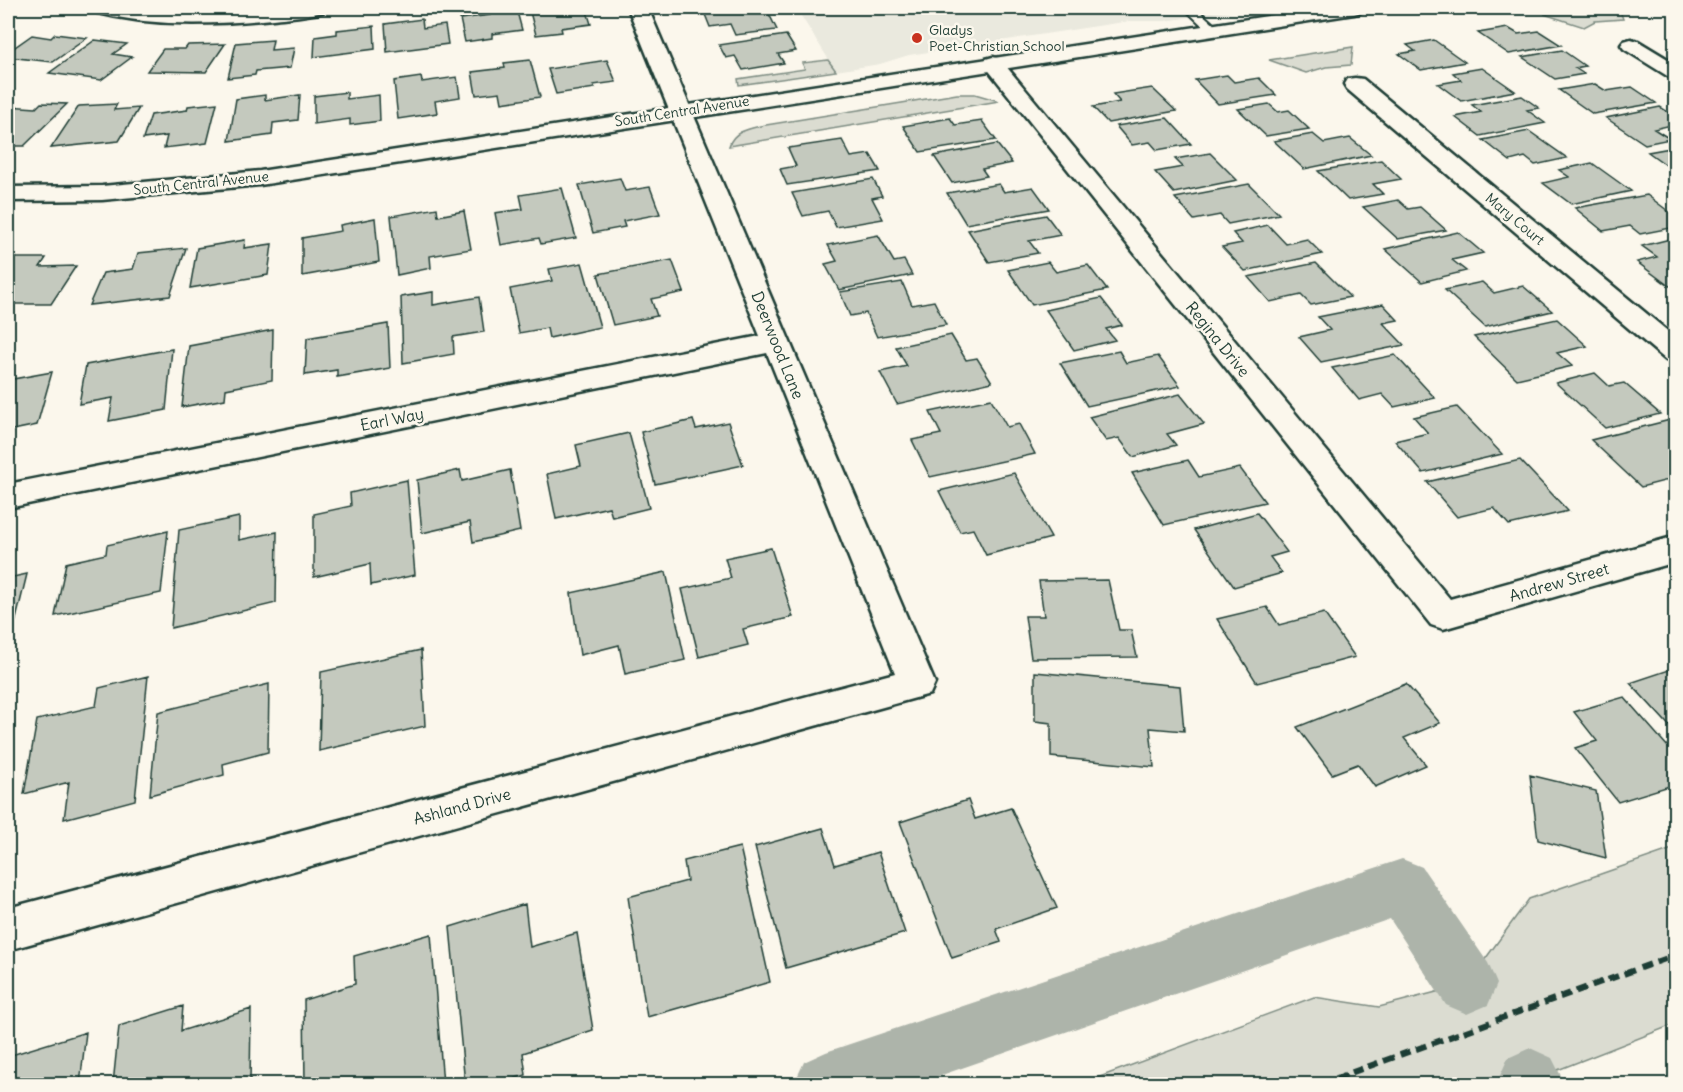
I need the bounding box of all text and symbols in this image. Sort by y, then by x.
place label: Gladys Poet-Christian School [929,21,1065,55]
marker: Gladys Poet-Christian School [910,31,924,45]
street label: South Central Avenue [613,91,751,131]
street label: South Central Avenue [132,167,270,199]
street label: Mary Court [1482,189,1548,249]
street label: Deerwood Lane [747,288,809,402]
street label: Regina Drive [1182,297,1254,381]
street label: Earl Way [358,403,426,435]
street label: Andrew Street [1507,558,1612,606]
street label: Ashland Drive [411,783,513,829]

